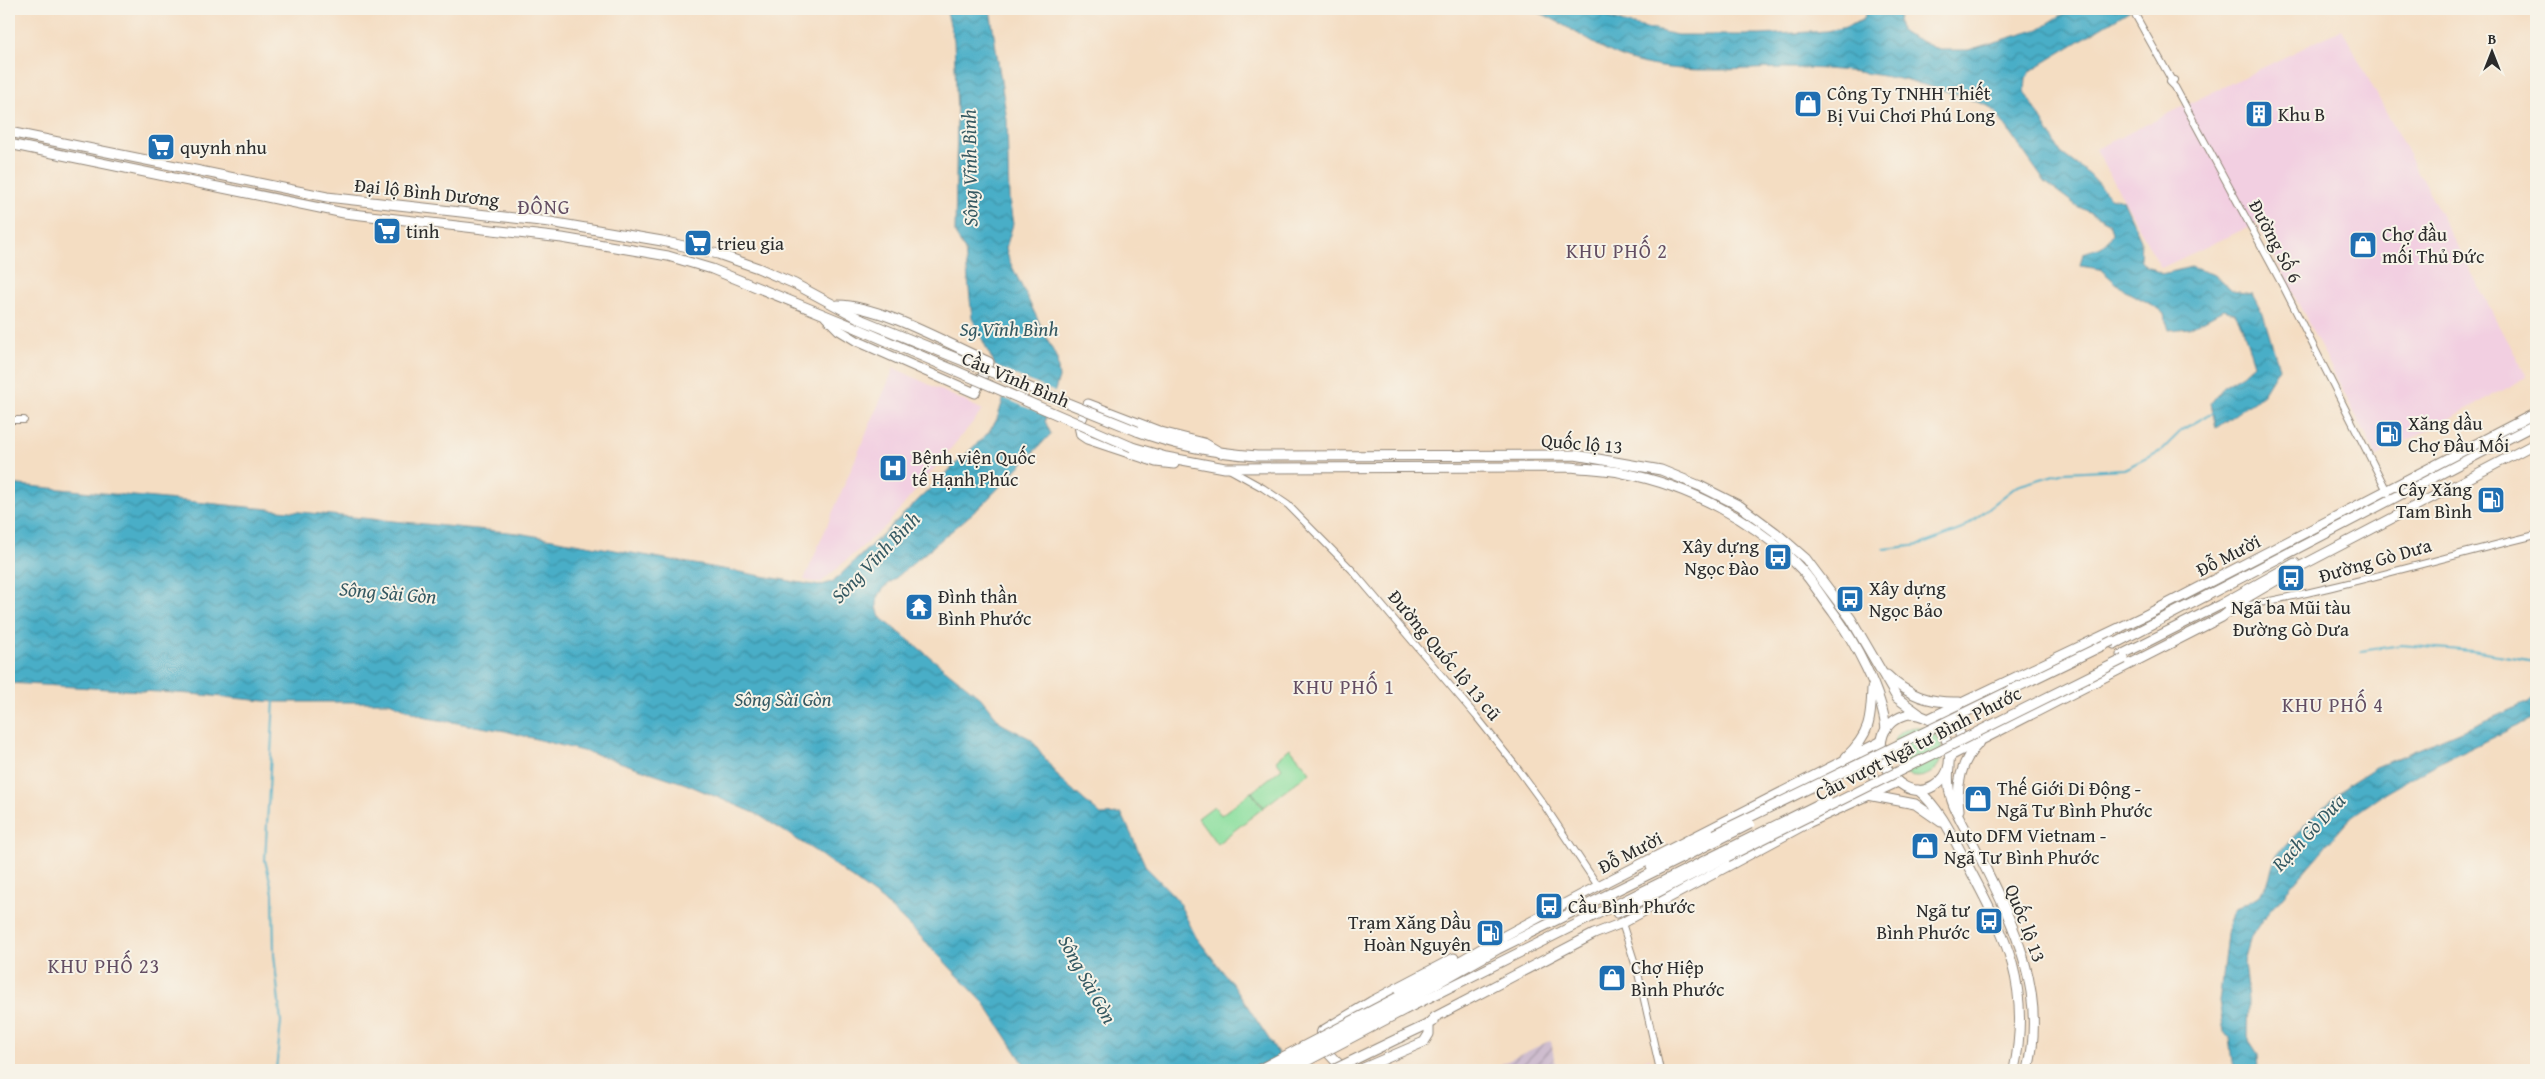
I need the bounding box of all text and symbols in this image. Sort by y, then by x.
north arrow [2468,28,2518,78]
text: B [2488,29,2496,49]
place label: Công Ty TNHH Thiết Bị Vui Chơi Phú Long [1827,79,1996,129]
shop icon: Công Ty TNHH Thiết Bị Vui Chơi Phú Long [1793,89,1823,119]
building icon: Khu B [2244,99,2274,129]
place label: Khu B [2278,100,2325,128]
water label: Sông Vĩnh Bình [953,109,985,227]
supermarket icon: quynh nhu [146,132,176,162]
place label: quynh nhu [180,133,268,161]
street label: Đại lộ Bình Dương [353,170,501,214]
district label: ĐÔNG [517,192,571,221]
street label: Đường Số 6 [2242,194,2310,288]
supermarket icon: tinh [372,216,402,246]
place label: tinh [406,217,440,245]
place label: Chợ đầu mối Thủ Đức [2382,220,2485,270]
supermarket icon: trieu gia [683,228,713,258]
place label: trieu gia [717,229,784,257]
shop icon: Chợ đầu mối Thủ Đức [2348,230,2378,260]
district label: KHU PHỐ 2 [1566,235,1668,265]
water label: Sg.Vĩnh Bình [959,314,1059,343]
street label: Cầu Vĩnh Bình [958,344,1074,414]
place label: Xăng dầu Chợ Đầu Mối [2408,409,2509,459]
fuel station icon: Xăng dầu Chợ Đầu Mối [2374,419,2404,449]
street label: Quốc lộ 13 [1540,425,1624,461]
place label: Bệnh viện Quốc tế Hạnh Phúc [912,443,1036,493]
hospital icon: Bệnh viện Quốc tế Hạnh Phúc [878,453,908,483]
place label: Cây Xăng Tam Bình [2396,475,2473,525]
fuel station icon: Cây Xăng Tam Bình [2476,485,2506,515]
water label: Sông Vĩnh Bình [824,505,926,609]
street label: Đỗ Mười [2191,527,2265,583]
street label: Đường Gò Dưa [2315,531,2435,589]
place label: Xây dựng Ngọc Đào [1682,532,1760,582]
bus stop icon: Xây dựng Ngọc Đào [1763,542,1793,572]
bus stop icon: Ngã ba Mũi tàu Đường Gò Dưa [2276,563,2306,593]
water label: Sông Sài Gòn [338,573,438,611]
place label: Xây dựng Ngọc Bảo [1869,574,1946,624]
place label: Đình thần Bình Phước [938,582,1032,632]
street label: Đường Quốc lộ 13 cũ [1382,584,1509,727]
bus stop icon: Xây dựng Ngọc Bảo [1835,584,1865,614]
temple icon: Đình thần Bình Phước [904,592,934,622]
place label: Ngã ba Mũi tàu Đường Gò Dưa [2231,593,2351,643]
district label: KHU PHỐ 1 [1293,671,1395,701]
street label: Cầu vượt Ngã tư Bình Phước [1810,679,2026,807]
water label: Sông Sài Gòn [734,684,832,713]
district label: KHU PHỐ 4 [2282,689,2384,719]
place label: Thế Giới Di Động - Ngã Tư Bình Phước [1997,774,2152,824]
shop icon: Thế Giới Di Động - Ngã Tư Bình Phước [1963,784,1993,814]
water label: Rạch Gò Dưa [2264,786,2352,878]
place label: Auto DFM Vietnam - Ngã Tư Bình Phước [1944,821,2106,871]
street label: Đỗ Mười [1593,824,1667,880]
shop icon: Auto DFM Vietnam - Ngã Tư Bình Phước [1910,831,1940,861]
street label: Quốc lộ 13 [1998,880,2054,966]
bus stop icon: Cầu Bình Phước [1534,891,1564,921]
place label: Cầu Bình Phước [1568,892,1695,920]
place label: Ngã tư Bình Phước [1876,896,1971,946]
bus stop icon: Ngã tư Bình Phước [1974,906,2004,936]
place label: Trạm Xăng Dầu Hoàn Nguyên [1348,908,1472,958]
fuel station icon: Trạm Xăng Dầu Hoàn Nguyên [1475,918,1505,948]
water label: Sông Sài Gòn [1052,929,1124,1029]
district label: KHU PHỐ 23 [48,950,160,980]
place label: Chợ Hiệp Bình Phước [1631,953,1725,1003]
shop icon: Chợ Hiệp Bình Phước [1597,963,1627,993]

